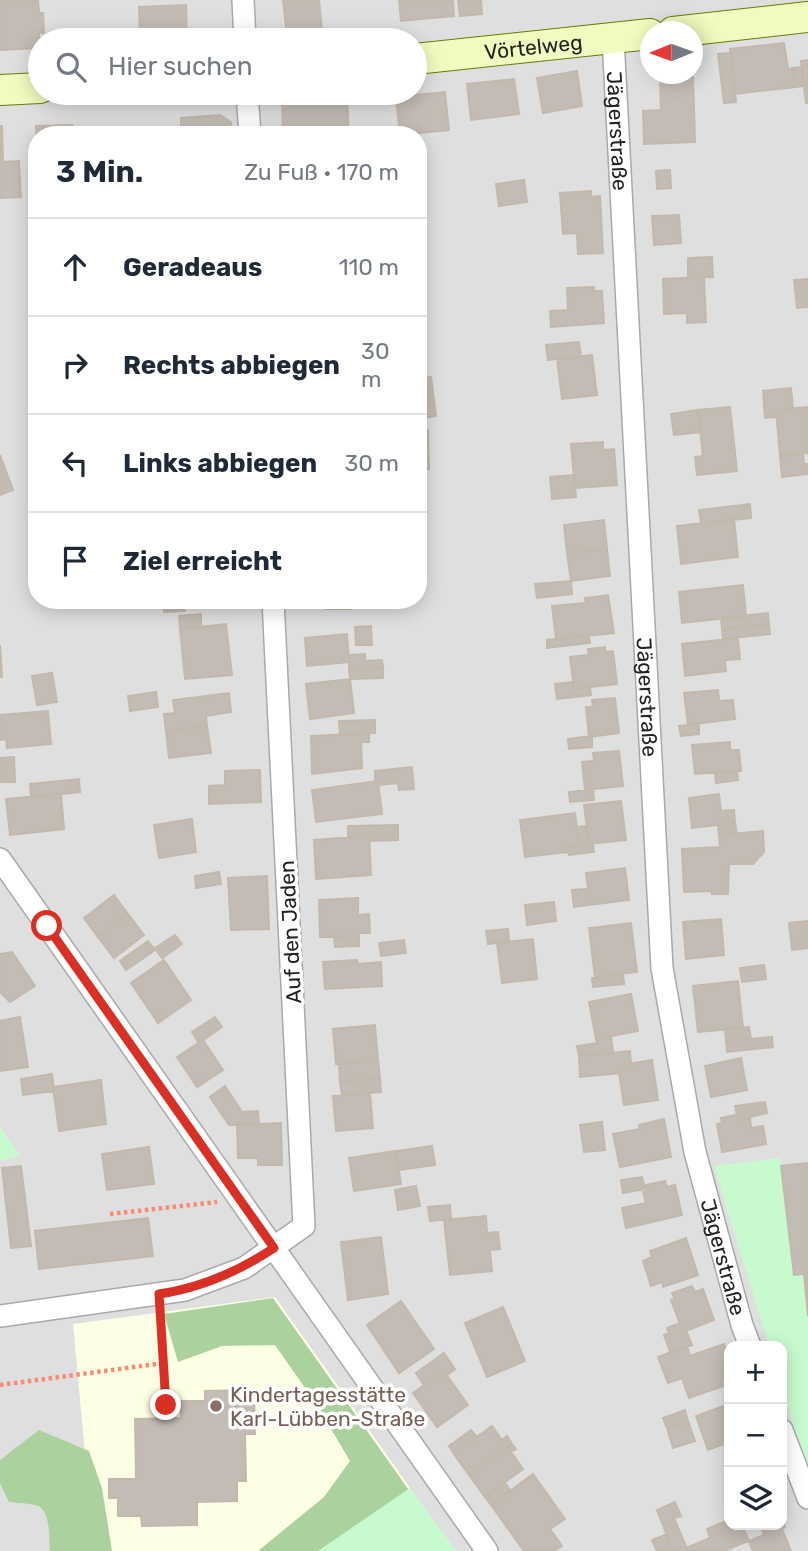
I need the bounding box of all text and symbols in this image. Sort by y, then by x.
north arrow [640,21,703,84]
search box [28,28,427,105]
street label: Vörtelweg [483,29,584,64]
icon: search [52,48,90,86]
text: Hier suchen [108,51,253,82]
street label: Jägerstraße [602,70,634,191]
text: 3 Min. [56,154,143,190]
text: Zu Fuß · 170 m [244,158,399,186]
icon: ahead [56,248,94,286]
text: Geradeaus [123,252,262,283]
text: 110 m [339,253,399,281]
text: 30 m [361,337,390,393]
icon: right [56,346,94,384]
text: Rechts abbiegen [123,350,340,381]
icon: left [56,444,94,482]
text: Links abbiegen [123,448,317,479]
text: 30 m [344,449,399,477]
icon: arrive [56,542,94,580]
text: Ziel erreicht [123,546,282,577]
street label: Jägerstraße [632,637,663,757]
street label: Auf den Jaden [274,860,306,1004]
route start [31,910,62,941]
street label: Jägerstraße [696,1196,751,1318]
map controls [724,1341,787,1530]
button: + [724,1341,787,1404]
place label: Kindertagesstätte Karl-Lübben-Straße [230,1382,425,1431]
route end [150,1389,181,1420]
marker: Kindertagesstätte Karl-Lübben-Straße [208,1398,224,1414]
button: − [724,1404,787,1467]
button: layers [724,1467,787,1530]

